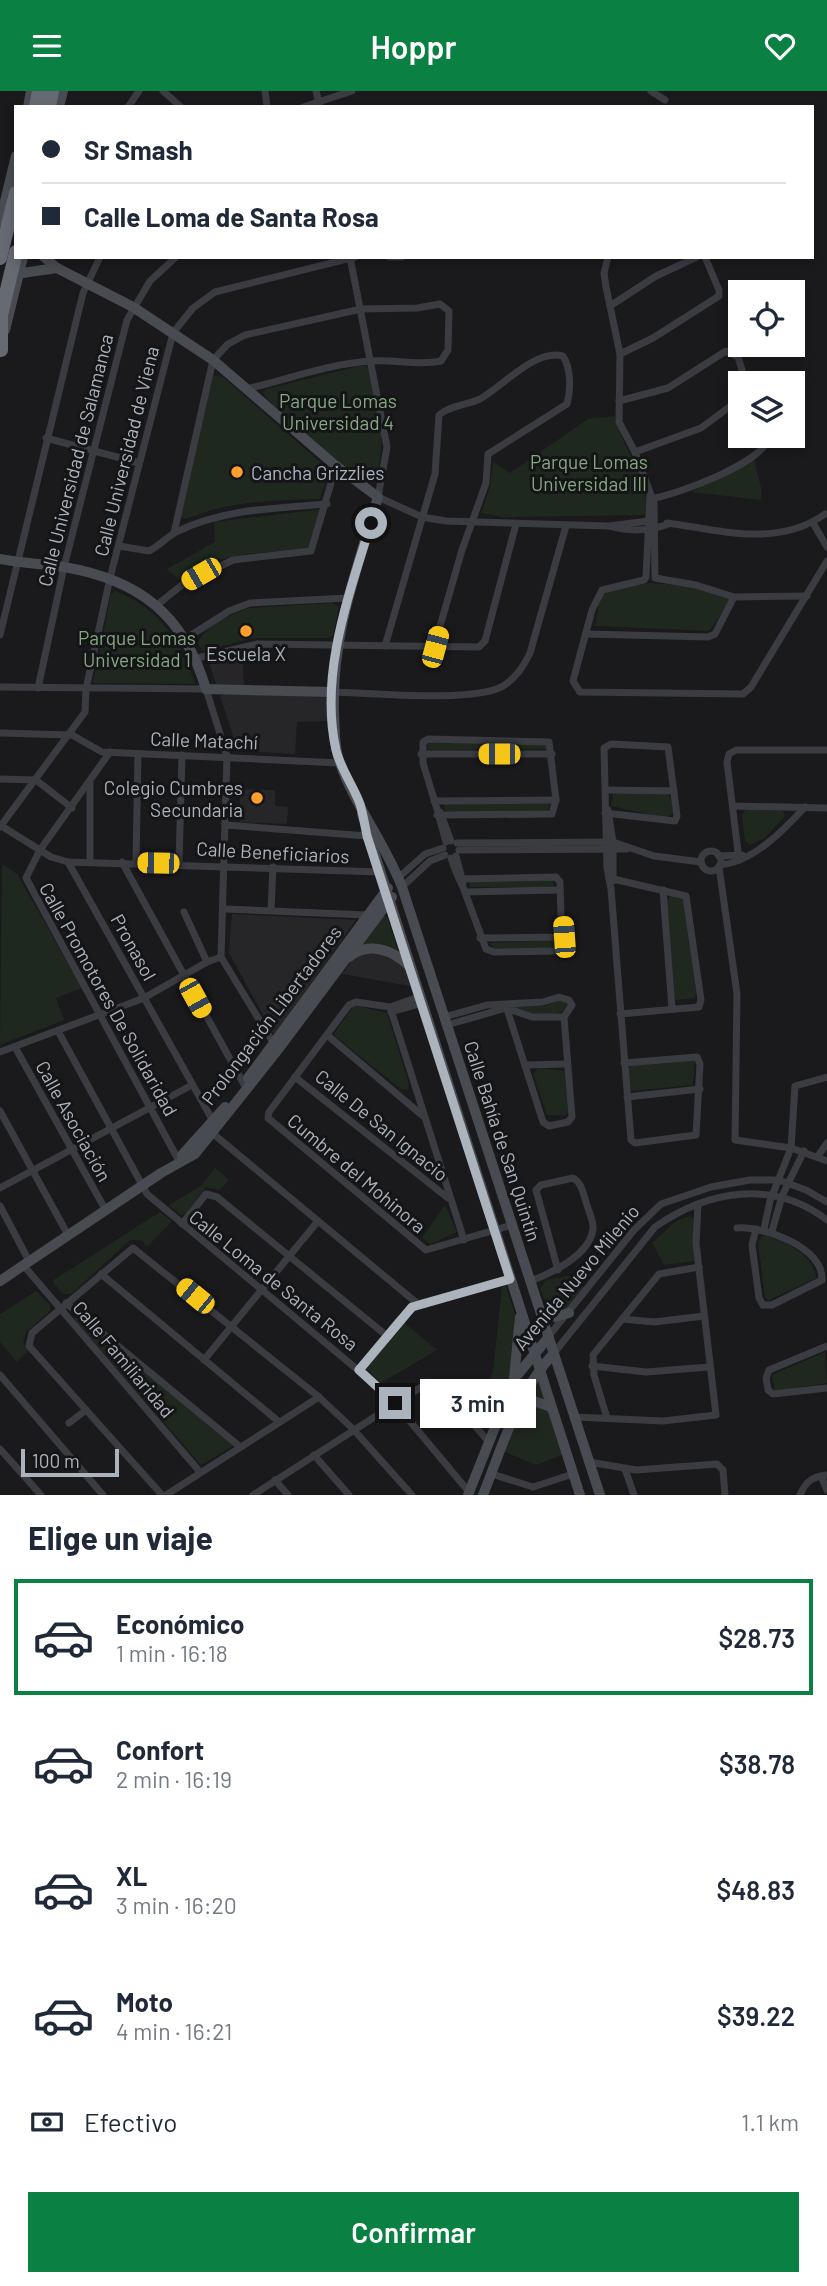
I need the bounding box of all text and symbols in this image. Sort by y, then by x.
icon: menu [28,27,66,65]
text: Hoppr [370,27,457,65]
icon: heart [761,27,799,65]
text: Sr Smash [84,134,193,165]
text: Calle Loma de Santa Rosa [84,201,379,232]
map controls [728,280,805,448]
button: locate [728,280,805,357]
street label: Calle Universidad de Salamanca [32,331,118,589]
street label: Calle Universidad de Viena [89,344,163,558]
button: layers [728,371,805,448]
park label: Parque Lomas Universidad 4 [279,389,397,434]
park label: Parque Lomas Universidad III [530,450,648,495]
place label: Cancha Grizzlies [251,461,384,484]
marker: Cancha Grizzlies [229,464,245,480]
route start [355,507,387,539]
car [178,554,225,594]
marker: Escuela X [238,623,254,639]
car [420,624,451,670]
park label: Parque Lomas Universidad 1 [78,626,196,671]
place label: Escuela X [206,642,286,665]
street label: Calle Matachí [150,727,258,753]
car [479,744,521,765]
place label: Colegio Cumbres Secundaria [104,776,243,821]
marker: Colegio Cumbres Secundaria [249,790,265,806]
street label: Calle Beneficiarios [196,837,350,867]
car [137,852,180,874]
street label: Calle Promotores De Solidaridad [35,878,183,1120]
street label: Pronasol [106,910,162,984]
car [553,915,576,959]
street label: Prolongación Libertadores [196,921,346,1109]
car [176,975,215,1021]
street label: Calle Bahía de San Quintín [460,1038,546,1244]
street label: Calle Asociación [31,1057,117,1185]
street label: Calle De San Ignacio [311,1064,453,1186]
street label: Cumbre del Mohinora [283,1108,431,1238]
street label: Avenida Nuevo Milenio [508,1200,644,1354]
street label: Calle Loma de Santa Rosa [185,1205,363,1355]
car [173,1275,218,1317]
street label: Calle Familiaridad [68,1296,180,1422]
callout: 3 min [420,1379,535,1427]
route end [379,1387,411,1419]
text: 3 min [451,1389,505,1417]
scale bar [21,1446,119,1478]
text: 100 m [32,1449,80,1472]
text: Elige un viaje [28,1518,213,1556]
icon: car [32,1606,95,1669]
text: Económico [116,1608,245,1639]
text: $28.73 [718,1622,795,1653]
text: 1 min · 16:18 [116,1639,228,1667]
icon: car [32,1732,95,1795]
text: Confort [116,1734,204,1765]
text: $38.78 [719,1748,795,1779]
text: 2 min · 16:19 [116,1765,232,1793]
icon: car [32,1858,95,1921]
text: XL [116,1860,147,1891]
text: $48.83 [716,1874,795,1905]
text: 3 min · 16:20 [116,1891,237,1919]
icon: car [32,1984,95,2047]
text: Moto [116,1986,173,2017]
text: $39.22 [717,2000,795,2031]
text: 4 min · 16:21 [116,2017,232,2045]
icon: cash [28,2103,66,2141]
text: Efectivo [84,2106,177,2137]
text: 1.1 km [741,2108,799,2136]
button: Confirmar [28,2192,799,2272]

